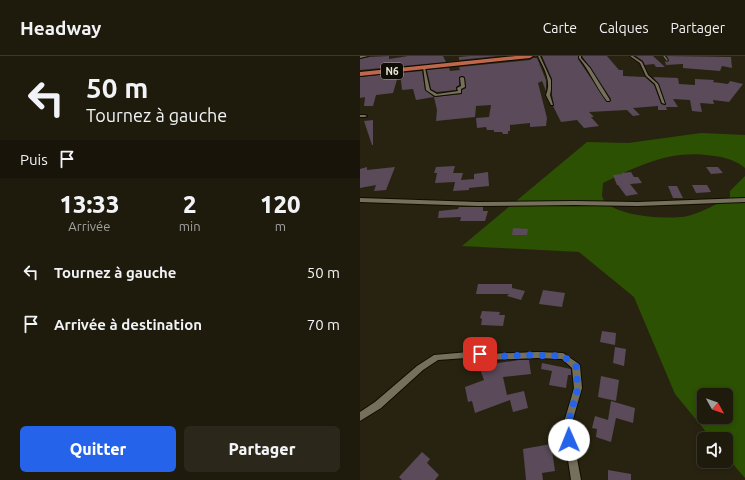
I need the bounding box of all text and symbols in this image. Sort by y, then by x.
text: Headway [20,17,101,39]
text: Carte [543,20,577,36]
text: Calques [599,20,648,36]
text: Partager [670,20,725,36]
road number: N6 [381,63,403,79]
icon: left [20,72,72,124]
text: 50 m [86,72,148,103]
text: Tournez à gauche [86,105,227,125]
icon: arrive [56,148,78,170]
text: Puis [20,151,48,168]
text: 13:33 [59,191,119,218]
text: 2 [183,191,196,218]
text: 120 [260,191,301,218]
text: Arrivée [68,219,110,233]
text: min [179,219,201,233]
text: m [275,219,286,233]
icon: left [20,261,42,283]
text: Tournez à gauche [54,264,177,281]
text: 50 m [307,264,340,281]
icon: arrive [20,313,42,335]
text: Arrivée à destination [54,316,202,333]
text: 70 m [307,316,340,333]
pin [463,337,497,371]
icon: arrive [469,343,491,365]
north arrow [697,388,733,424]
map controls [697,388,733,468]
position arrow [548,419,590,461]
button: Quitter [20,426,176,472]
button: Partager [184,426,340,472]
button: sound [697,432,733,468]

